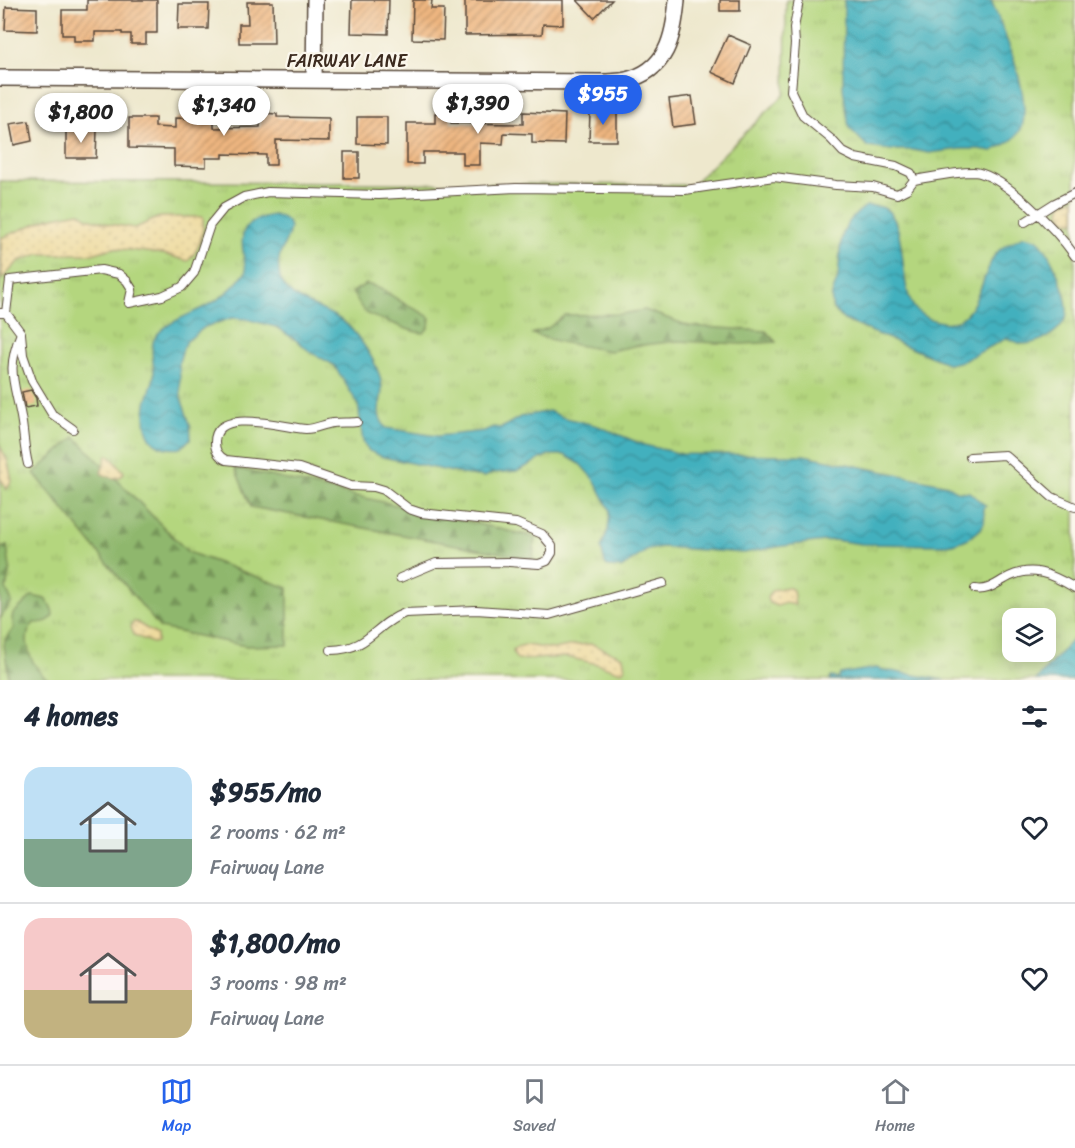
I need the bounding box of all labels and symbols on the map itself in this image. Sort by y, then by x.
street label: FAIRWAY LANE [287,45,408,77]
pin: $955 [567,75,639,126]
pin: $1,390 [429,84,527,135]
pin: $1,340 [175,86,273,137]
pin: $1,800 [32,93,130,144]

